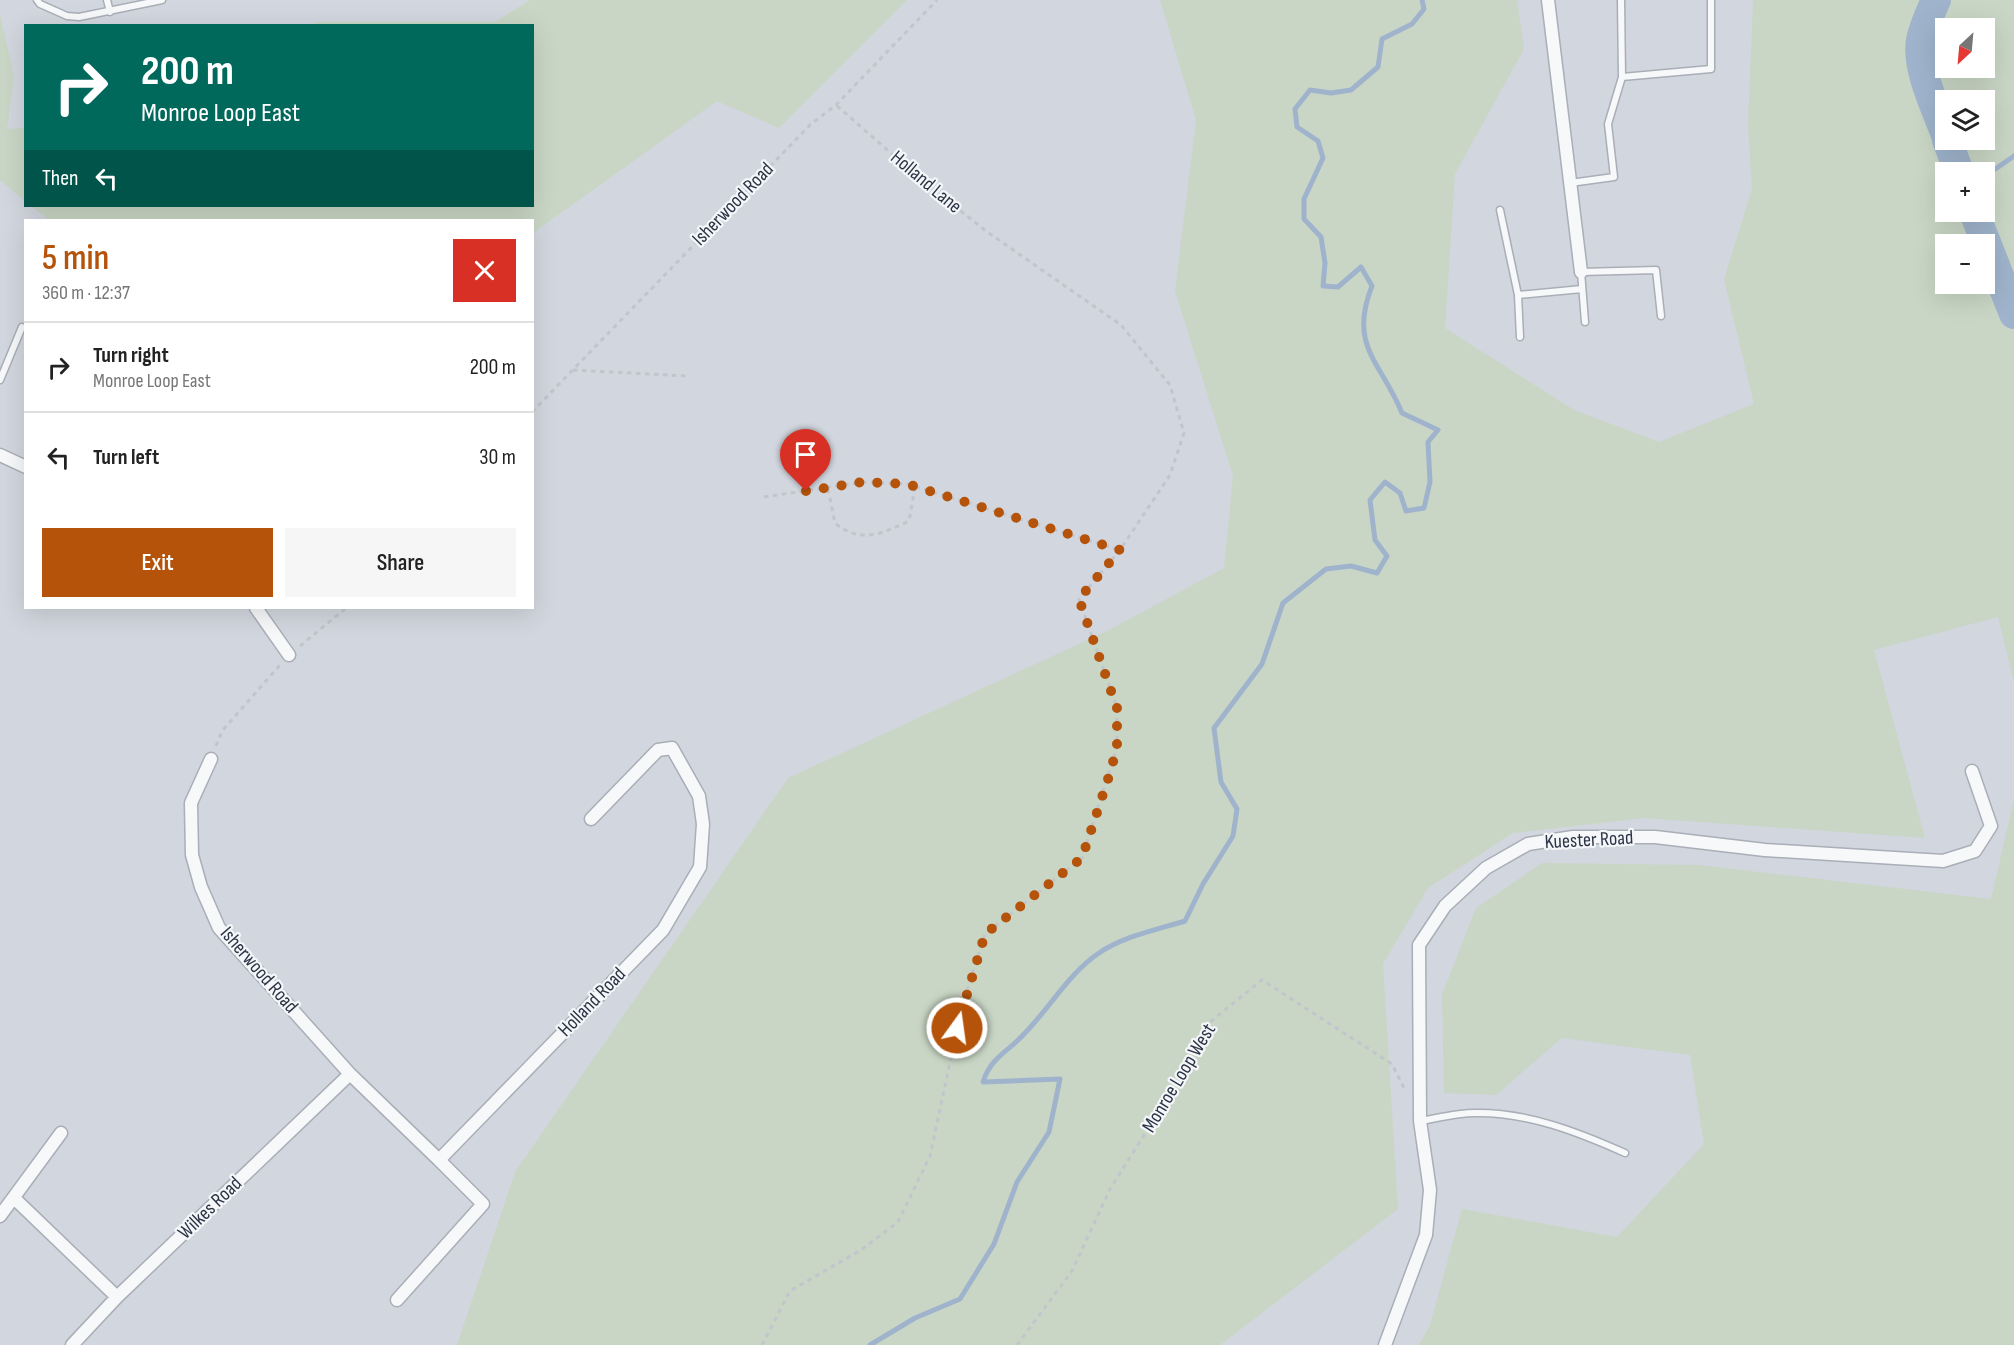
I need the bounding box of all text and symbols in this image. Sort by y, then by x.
north arrow [1935,18,1995,78]
map controls [1935,18,1995,294]
text: 200 m [141,46,234,97]
icon: right [42,48,120,126]
button: layers [1935,90,1995,150]
text: Monroe Loop East [141,97,300,129]
street label: Holland Lane [886,145,966,219]
street label: Isherwood Road [687,157,779,251]
icon: left [90,162,123,195]
button: + [1935,162,1995,222]
text: Then [42,165,78,192]
button: − [1935,234,1995,294]
text: 5 min [42,237,109,280]
button: close [453,239,516,302]
text: 360 m · 12:37 [42,281,130,305]
text: Turn right [93,342,169,369]
icon: right [42,351,75,384]
text: 200 m [470,354,516,381]
text: Monroe Loop East [93,369,211,393]
pin [780,429,831,491]
icon: arrive [789,438,822,471]
icon: left [42,441,75,474]
text: Turn left [93,444,159,471]
text: 30 m [479,444,516,471]
button: Exit [42,528,273,597]
button: Share [285,528,516,597]
street label: Kuester Road [1544,826,1634,854]
street label: Isherwood Road [215,922,303,1018]
street label: Holland Road [553,962,631,1042]
position arrow [925,996,989,1060]
street label: Monroe Loop West [1137,1019,1221,1137]
street label: Wilkes Road [173,1172,247,1244]

